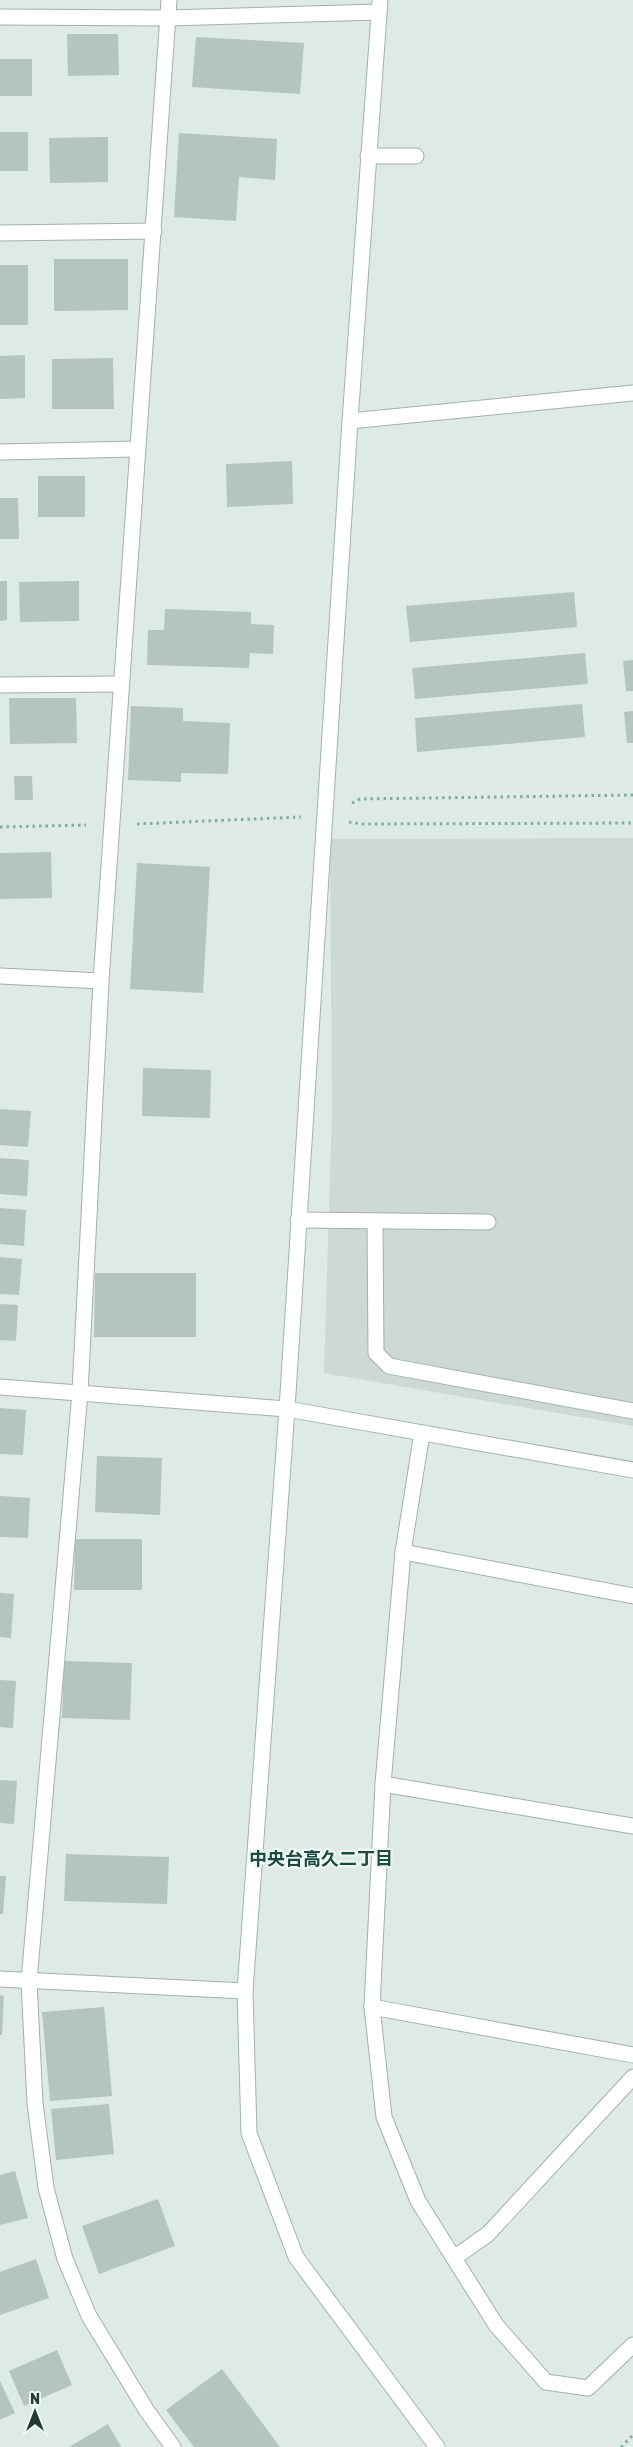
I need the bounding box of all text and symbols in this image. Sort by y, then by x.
district label: 中央台高久二丁目 [249,1848,393,1870]
north arrow [10,2387,60,2437]
text: N [30,2391,40,2408]

